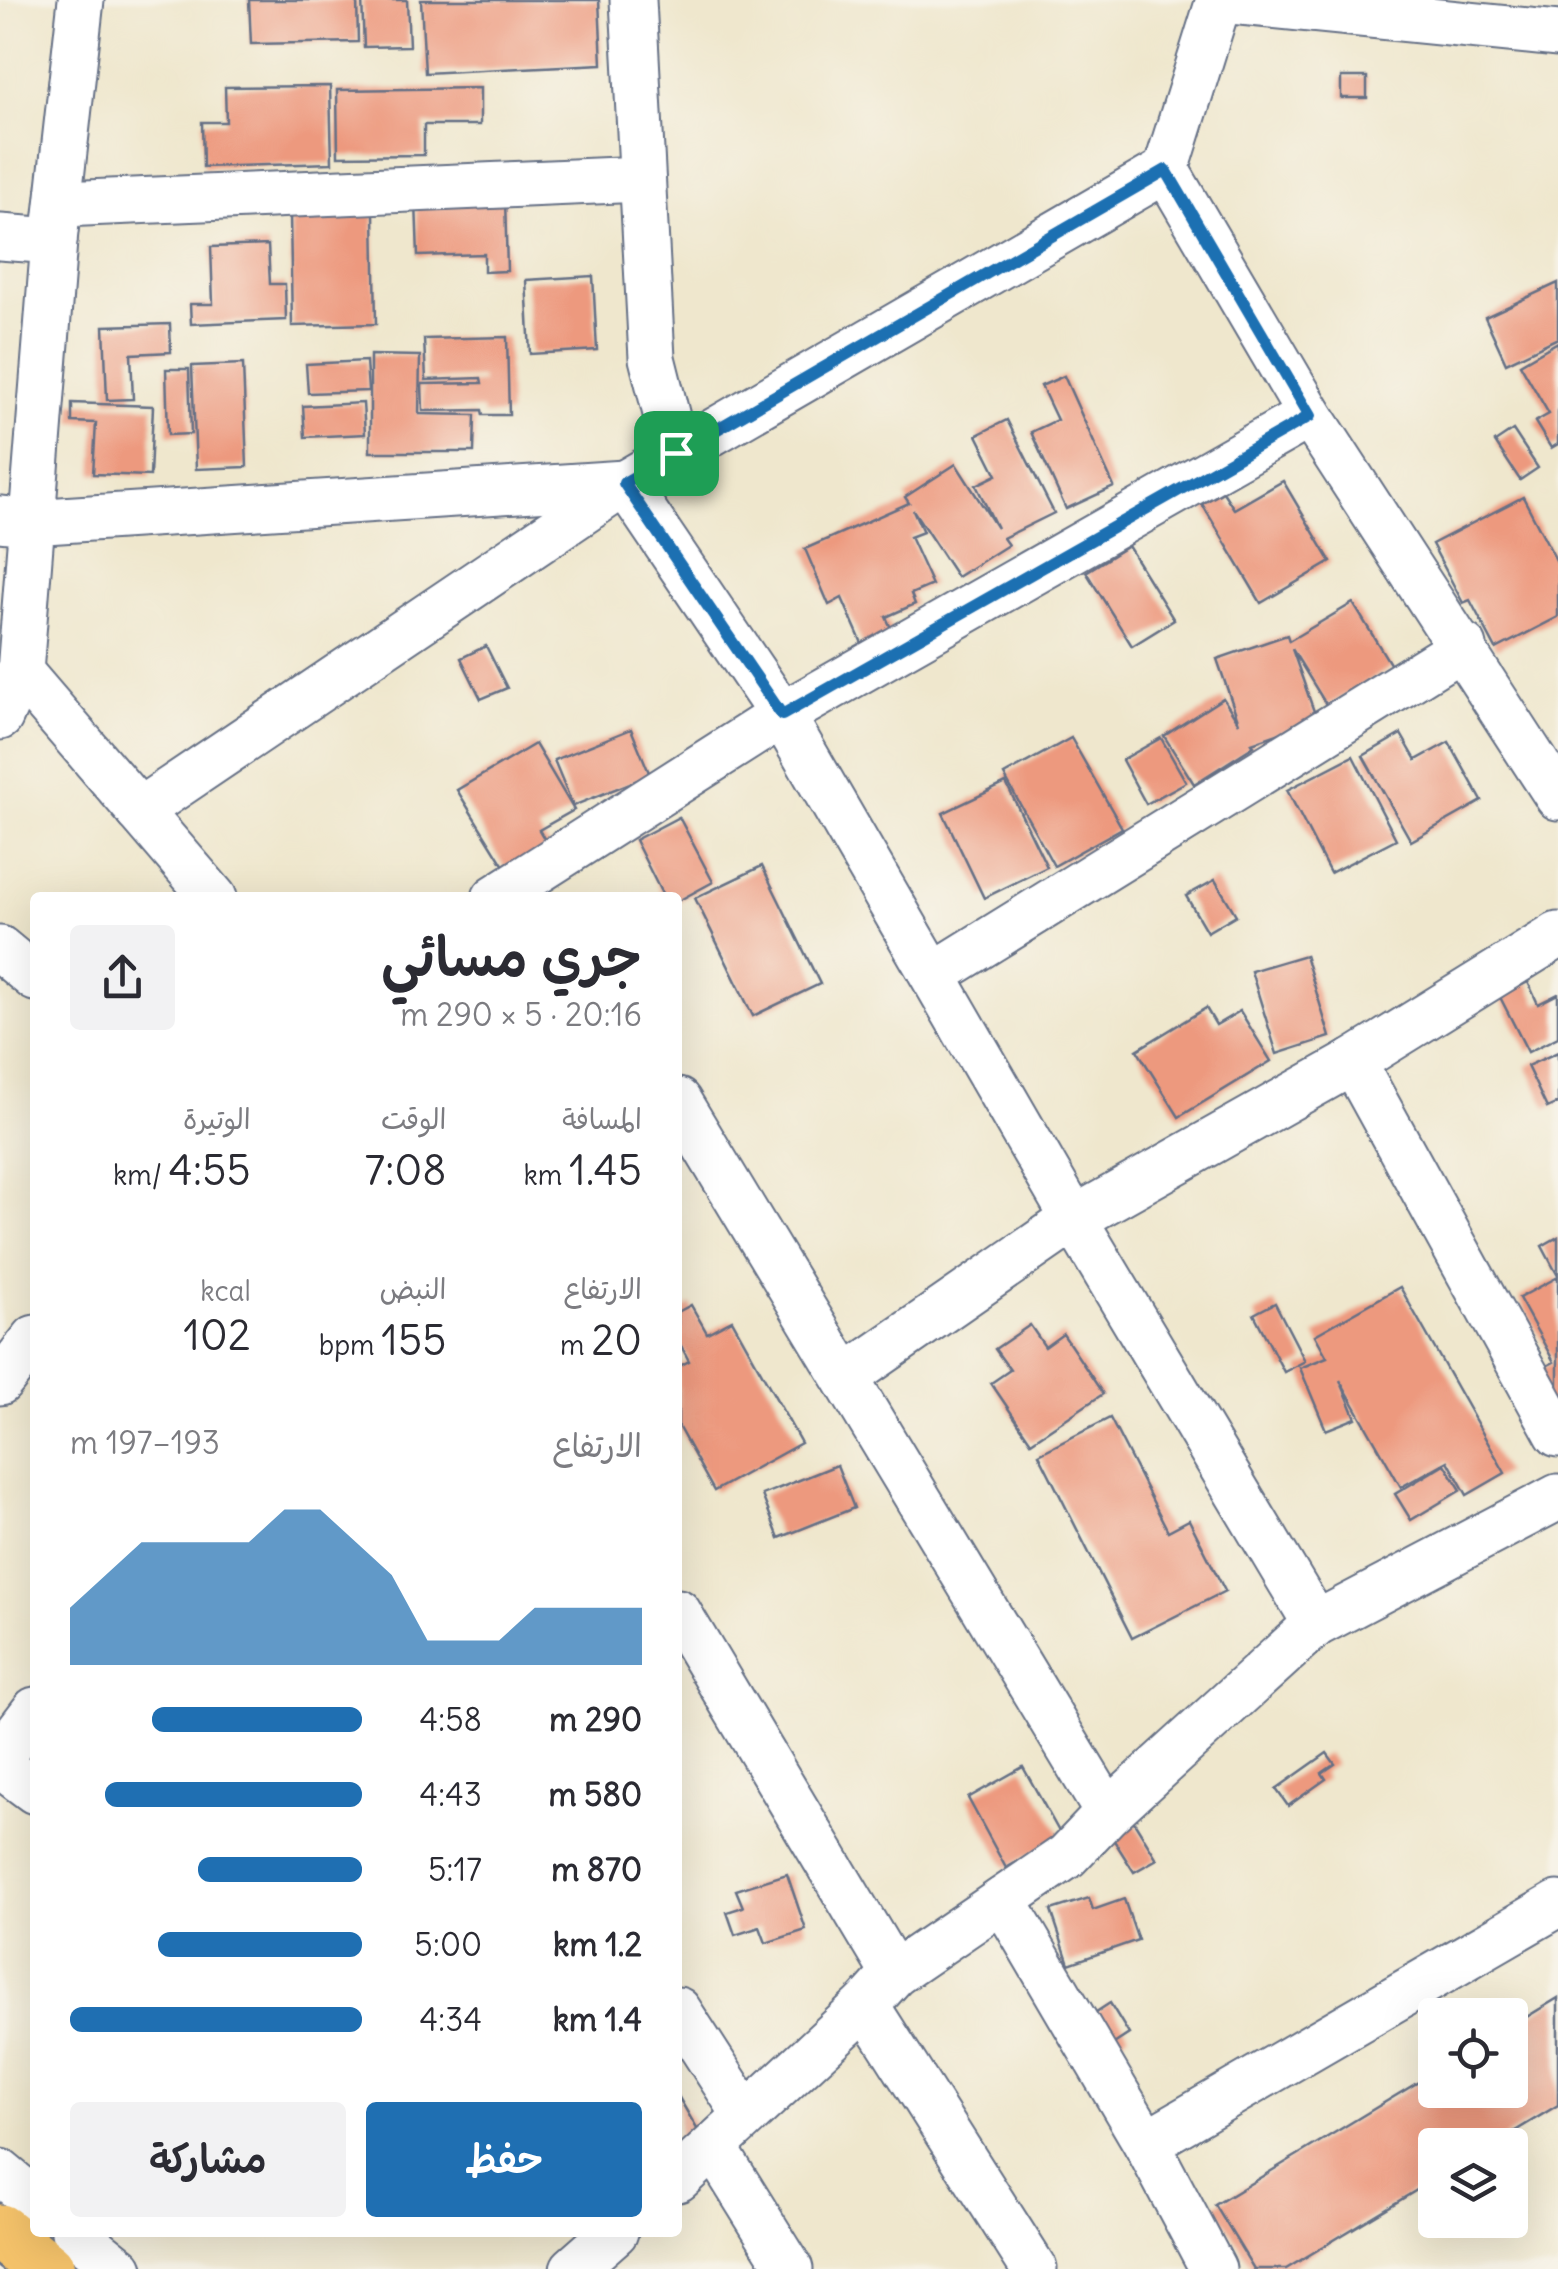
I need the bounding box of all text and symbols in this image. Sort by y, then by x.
pin [634,411,719,496]
icon: arrive [649,426,704,481]
text: جري مسائي [381,922,642,991]
button: share [70,925,175,1030]
text: 20:16 · 5 × 290 m [400,994,642,1035]
text: الوتيرة [183,1101,251,1137]
text: الوقت [381,1101,446,1137]
text: المسافة [562,1101,642,1137]
text: 4:55 [169,1144,251,1196]
text: 7:08 [364,1144,446,1196]
text: 1.45 [569,1144,642,1196]
text: /km [113,1157,169,1193]
text: km [523,1157,569,1193]
text: النبض [379,1271,446,1307]
text: الارتفاع [563,1271,642,1307]
text: kcal [200,1273,251,1309]
text: 102 [183,1309,251,1361]
text: 155 [381,1314,446,1366]
text: 20 [591,1314,642,1366]
text: bpm [319,1327,381,1363]
text: m [560,1327,591,1363]
text: 193–197 m [70,1422,220,1463]
text: الارتفاع [552,1425,642,1466]
text: 4:58 [419,1699,482,1740]
text: 290 m [549,1699,642,1740]
text: 4:43 [420,1774,482,1815]
text: 580 m [548,1774,642,1815]
text: 5:17 [428,1849,482,1890]
text: 870 m [551,1849,642,1890]
text: 5:00 [414,1924,482,1965]
text: 1.2 km [553,1924,642,1965]
map controls [1418,1998,1528,2238]
button: locate [1418,1998,1528,2108]
text: 4:34 [420,1999,482,2040]
text: 1.4 km [553,1999,642,2040]
button: مشاركة [70,2102,346,2217]
button: حفظ [366,2102,642,2217]
button: layers [1418,2128,1528,2238]

